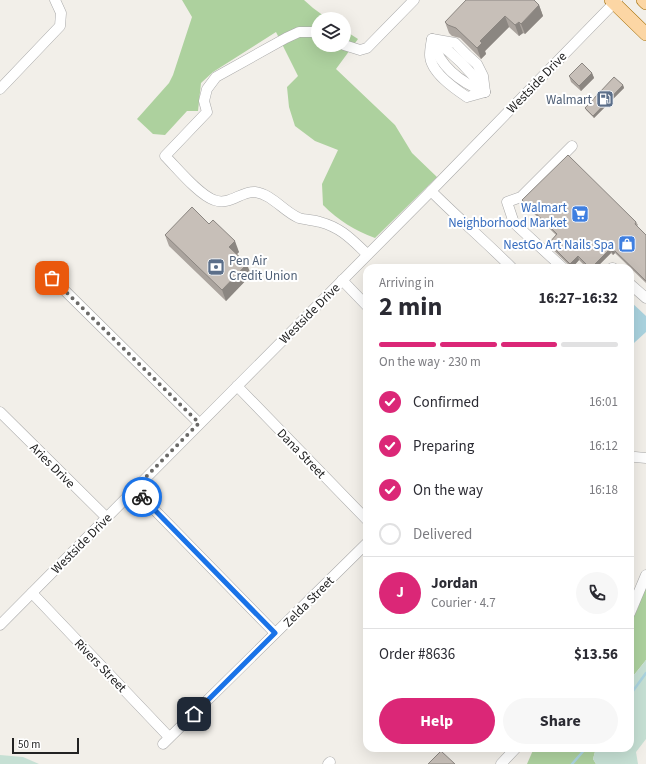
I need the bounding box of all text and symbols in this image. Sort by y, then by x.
map controls [311,12,351,52]
button: layers [311,12,351,52]
street label: Westside Drive [503,48,571,117]
fuel station icon: Walmart [595,89,615,109]
place label: Walmart [546,91,593,109]
place label: Walmart Neighborhood Market [448,199,568,232]
supermarket icon: Walmart Neighborhood Market [570,204,590,224]
shop icon: NestGo Art Nails Spa [617,234,637,254]
place label: NestGo Art Nails Spa [503,236,614,254]
place label: Pen Air Credit Union [229,252,298,285]
bank icon: Pen Air Credit Union [206,257,226,277]
pin [35,261,69,295]
icon: bag [41,267,63,289]
text: Arriving in [379,274,434,292]
street label: Westside Drive [275,279,344,348]
text: 2 min [379,288,442,325]
text: 16:27–16:32 [538,288,618,309]
text: On the way · 230 m [379,353,481,371]
icon: check [379,391,401,413]
text: Confirmed [413,392,479,413]
text: 16:01 [589,393,618,411]
street label: Dana Street [273,425,330,483]
icon: check [379,435,401,457]
text: Preparing [413,436,474,457]
text: 16:12 [589,437,618,455]
street label: Aries Drive [26,439,79,492]
courier [122,477,162,517]
icon: check [379,479,401,501]
text: On the way [413,480,483,501]
text: 16:18 [589,481,618,499]
icon: bike [131,486,153,508]
street label: Westside Drive [47,509,116,578]
text: Delivered [413,524,472,545]
street label: Zelda Street [279,572,339,631]
button: phone [576,572,618,614]
text: Jordan [431,573,478,594]
text: J [396,582,404,603]
text: Courier · 4.7 [431,594,496,612]
street label: Rivers Street [70,635,131,697]
text: Order #8636 [379,644,455,665]
text: $13.56 [574,644,618,665]
pin [177,697,211,731]
button: Help [379,698,495,744]
button: Share [503,698,618,744]
icon: home [183,703,205,725]
scale bar [12,736,79,755]
text: 50 m [18,737,40,752]

